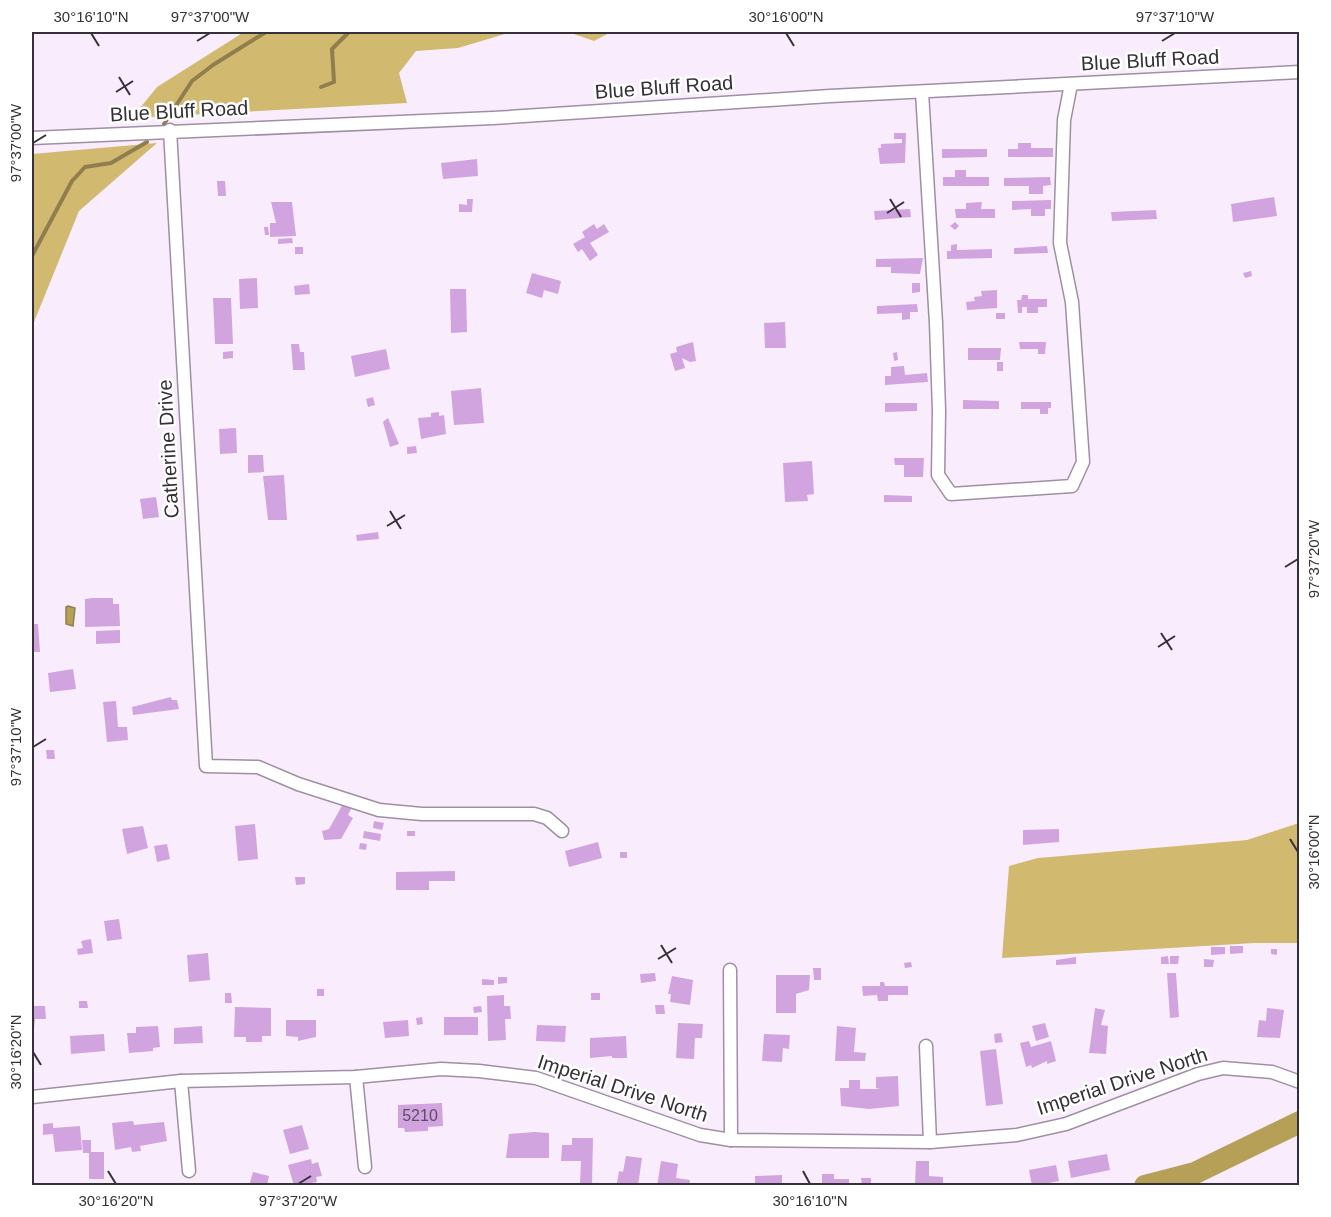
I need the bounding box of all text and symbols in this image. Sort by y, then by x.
text: 30°16'10"N [53,8,129,25]
text: 97°37'00"W [171,8,250,25]
text: 30°16'00"N [748,8,824,25]
text: 97°37'10"W [1136,8,1215,25]
street label: Blue Bluff Road [1080,45,1220,75]
street label: Blue Bluff Road [594,71,734,103]
street label: Blue Bluff Road [109,96,249,126]
text: 97°37'00"W [7,103,24,182]
street label: Catherine Drive [153,379,183,519]
text: 97°37'20"W [1305,519,1322,598]
text: 97°37'10"W [7,707,24,786]
text: 30°16'00"N [1305,814,1322,890]
text: 30°16'20"N [7,1014,24,1090]
street label: Imperial Drive North [1034,1043,1210,1119]
street label: Imperial Drive North [535,1050,711,1126]
house number: 5210 [402,1107,438,1124]
text: 30°16'20"N [78,1192,154,1209]
text: 97°37'20"W [259,1192,338,1209]
text: 30°16'10"N [772,1192,848,1209]

